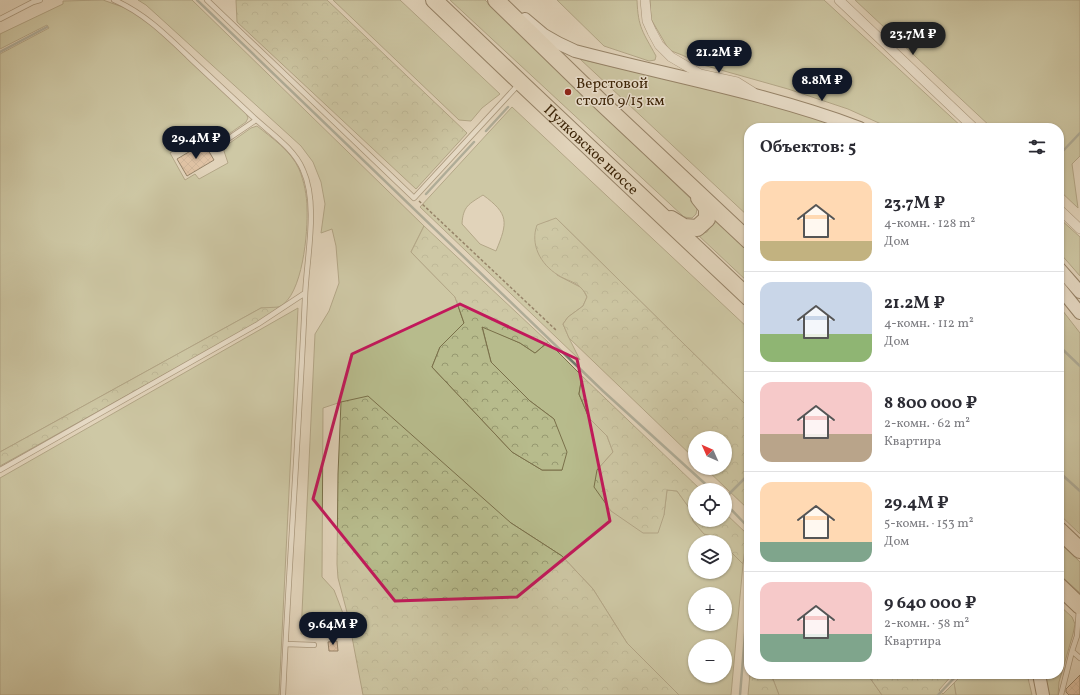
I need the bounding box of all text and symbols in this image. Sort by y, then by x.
pin: 23.7M ₽ [876,22,950,56]
text: 23.7M ₽ [890,26,936,44]
pin: 21.2M ₽ [682,40,756,74]
text: 21.2M ₽ [696,44,742,62]
pin: 8.8M ₽ [789,68,855,102]
text: 8.8M ₽ [801,72,843,90]
place label: Верстовой столб 9/15 км [576,74,665,112]
marker: Верстовой столб 9/15 км [563,87,573,97]
street label: Пулковское шоссе [538,100,643,200]
pin: 29.4M ₽ [159,126,233,160]
text: 29.4M ₽ [171,130,221,148]
text: Объектов: 5 [760,136,856,159]
icon: filters [1026,136,1048,158]
text: 23.7M ₽ [884,192,945,215]
icon: home [792,197,840,245]
text: 4-комн. · 128 m² [884,215,975,233]
text: Дом [884,233,909,251]
text: 21.2M ₽ [884,292,945,315]
icon: home [792,298,840,346]
text: 4-комн. · 112 m² [884,315,974,333]
text: Дом [884,333,909,351]
text: 8 800 000 ₽ [884,392,977,415]
icon: home [792,398,840,446]
text: 2-комн. · 62 m² [884,415,970,433]
north arrow [688,431,732,475]
map controls [688,431,732,683]
text: Квартира [884,433,941,451]
button: locate [688,483,732,527]
text: 29.4M ₽ [884,492,949,515]
icon: home [792,498,840,546]
text: 5-комн. · 153 m² [884,515,974,533]
text: Дом [884,533,909,551]
button: layers [688,535,732,579]
button: + [688,587,732,631]
text: 9 640 000 ₽ [884,592,977,615]
icon: home [792,598,840,646]
pin: 9.64M ₽ [296,612,370,646]
text: 2-комн. · 58 m² [884,615,969,633]
text: 9.64M ₽ [308,616,358,634]
text: Квартира [884,633,941,651]
button: − [688,639,732,683]

